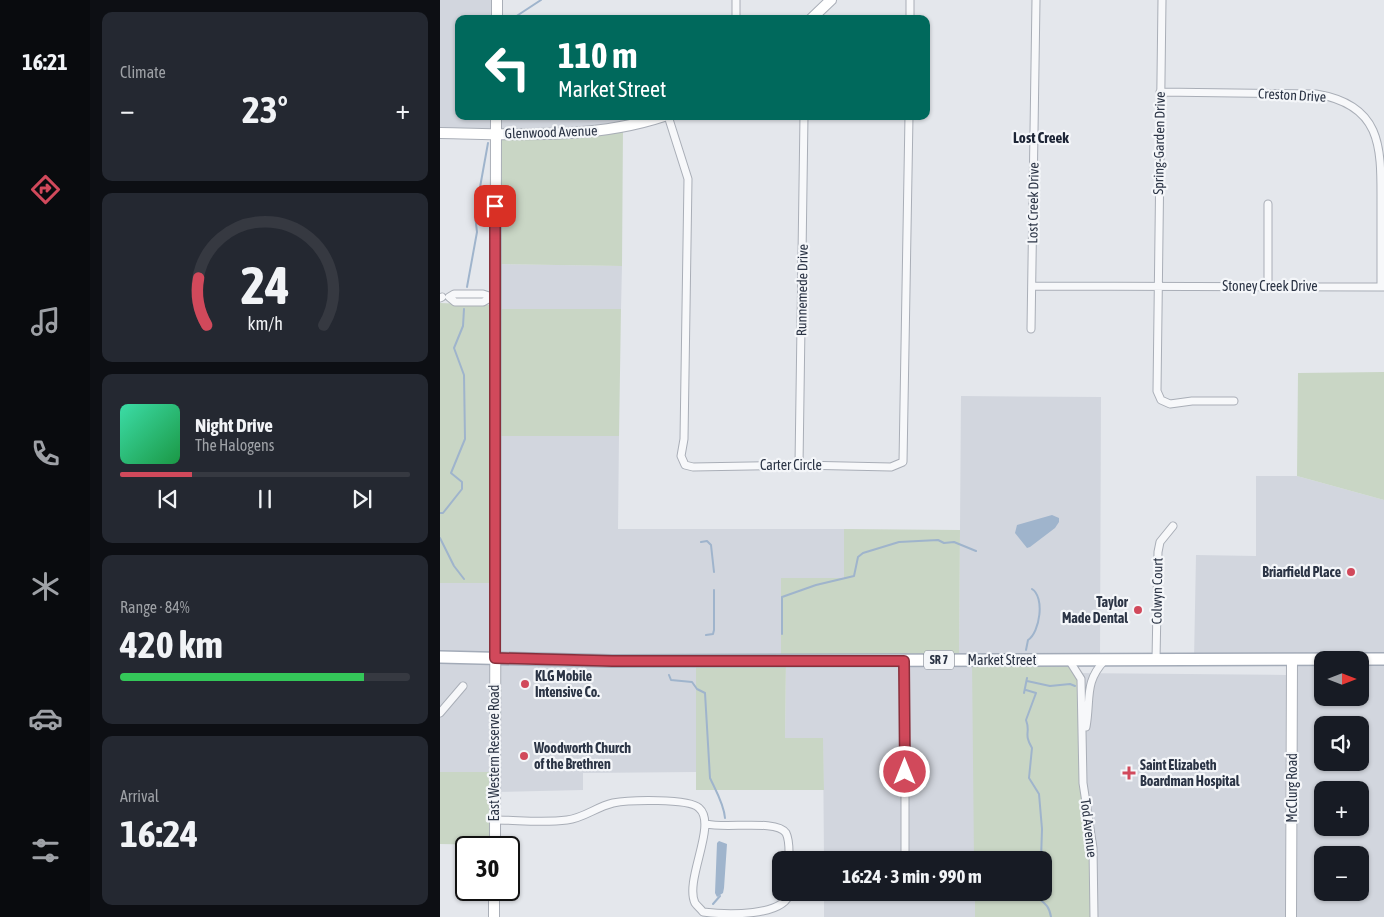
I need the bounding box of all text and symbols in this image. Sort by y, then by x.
icon: left [475,35,540,100]
text: 110 m [558,35,637,75]
text: 16:21 [22,49,68,75]
text: Climate [120,63,166,81]
text: Market Street [558,76,666,102]
street label: Creston Drive [1258,85,1326,105]
text: 23° [242,88,288,131]
street label: Spring-Garden Drive [1150,91,1168,195]
text: − [120,93,135,125]
text: + [395,93,410,125]
street label: Glenwood Avenue [504,122,598,142]
district label: Lost Creek [1013,129,1069,146]
street label: Lost Creek Drive [1024,162,1042,244]
icon: directions [28,172,63,207]
pin [474,185,516,227]
icon: arrive [481,192,509,220]
street label: Runnemede Drive [793,244,811,336]
text: 24 [241,255,289,315]
street label: Stoney Creek Drive [1222,278,1318,294]
icon: music [28,304,63,339]
text: km/h [247,313,283,334]
text: Night Drive [195,414,273,436]
icon: phone [28,436,63,471]
text: The Halogens [195,436,275,454]
street label: Carter Circle [760,457,822,473]
icon: previous [154,485,182,513]
icon: pause [251,485,279,513]
icon: next [348,485,376,513]
street label: Colwyn Court [1148,557,1166,625]
place label: Briarfield Place [1262,564,1341,580]
marker: Briarfield Place [1345,566,1357,578]
icon: climate [28,569,63,604]
place label: Taylor Made Dental [1062,594,1129,626]
text: Range · 84% [120,598,190,616]
marker: Taylor Made Dental [1132,604,1144,616]
text: 420 km [120,623,223,666]
road number: SR 7 [924,650,954,670]
north arrow [1314,651,1369,706]
map controls [1314,651,1369,901]
street label: Market Street [968,652,1036,668]
place label: KLG Mobile Intensive Co. [535,668,600,700]
marker: KLG Mobile Intensive Co. [519,678,531,690]
street label: East Western Reserve Road [486,685,502,821]
icon: car [28,701,63,736]
button: sound [1314,716,1369,771]
place label: Woodworth Church of the Brethren [533,740,631,772]
position arrow [878,745,930,797]
marker: Woodworth Church of the Brethren [518,750,530,762]
street label: McClurg Road [1284,753,1300,823]
place label: Saint Elizabeth Boardman Hospital [1140,757,1240,789]
marker: Saint Elizabeth Boardman Hospital [1122,766,1136,780]
button: + [1314,781,1369,836]
text: Arrival [120,787,159,805]
street label: Tod Avenue [1077,798,1101,858]
text: 16:24 [120,812,198,855]
icon: filters [28,833,63,868]
speed limit sign: 30 [455,836,520,901]
button: − [1314,846,1369,901]
text: 16:24 · 3 min · 990 m [842,865,982,887]

